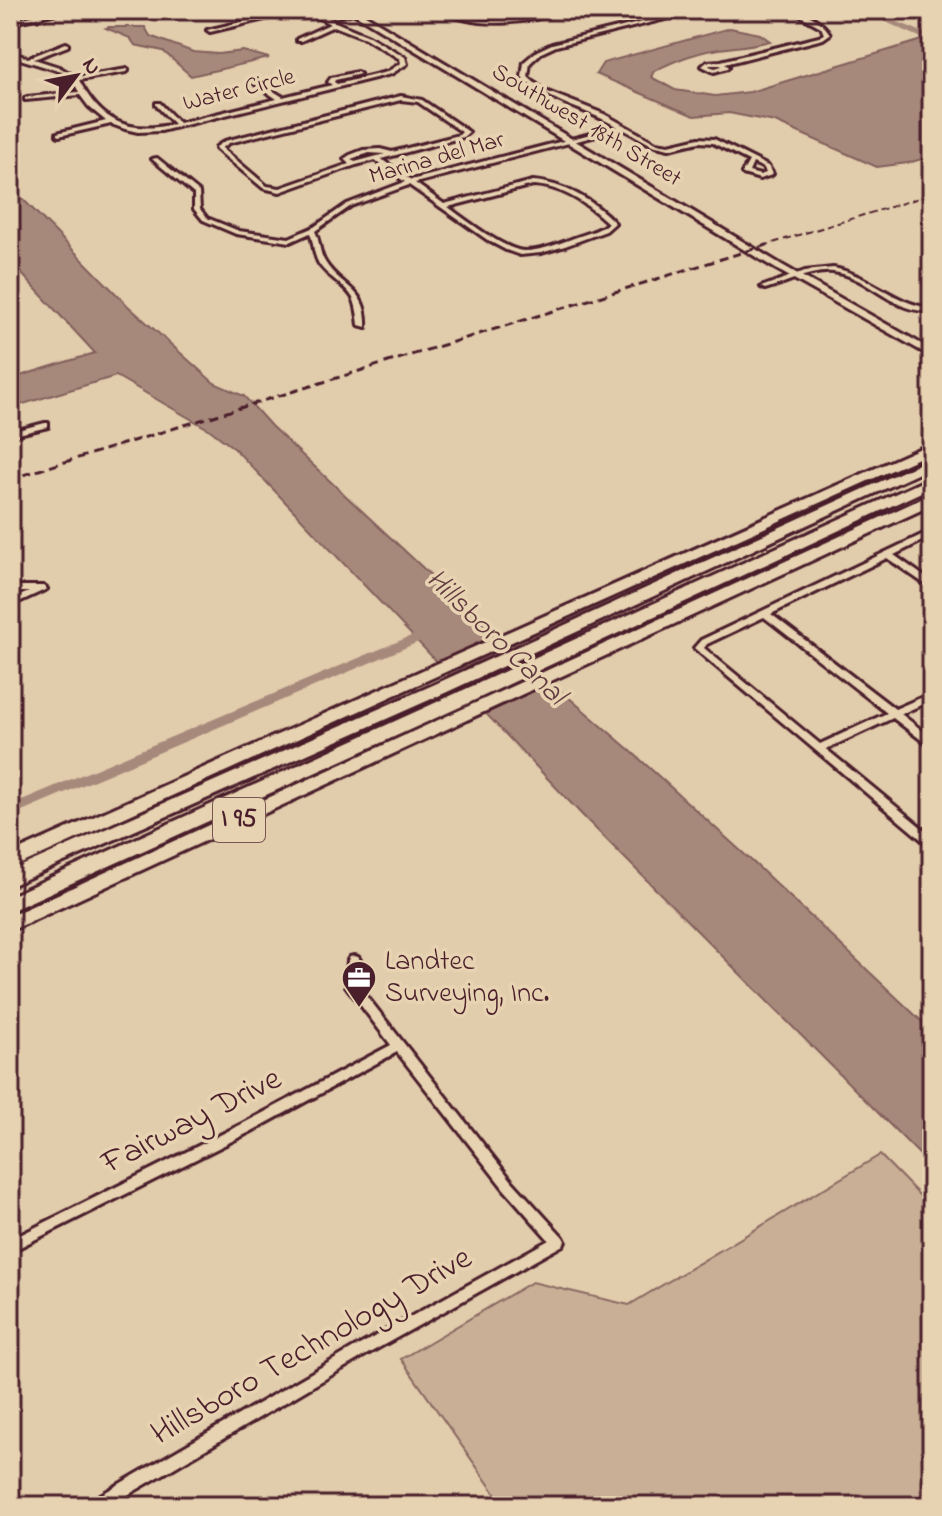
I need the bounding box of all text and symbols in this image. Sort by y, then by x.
north arrow [36,36,116,116]
text: N [73,52,108,82]
street label: Southwest 18th Street [484,55,688,197]
street label: Water Circle [179,60,299,122]
street label: Marina del Mar [365,123,509,195]
water label: Hillsboro Canal [415,559,578,719]
road number: I 95 [213,798,265,842]
place label: Landtec Surveying, Inc. [385,942,549,1015]
office icon: Landtec Surveying, Inc. [340,959,378,1009]
street label: Fairway Drive [92,1055,291,1189]
street label: Hillsboro Technology Drive [142,1234,483,1460]

